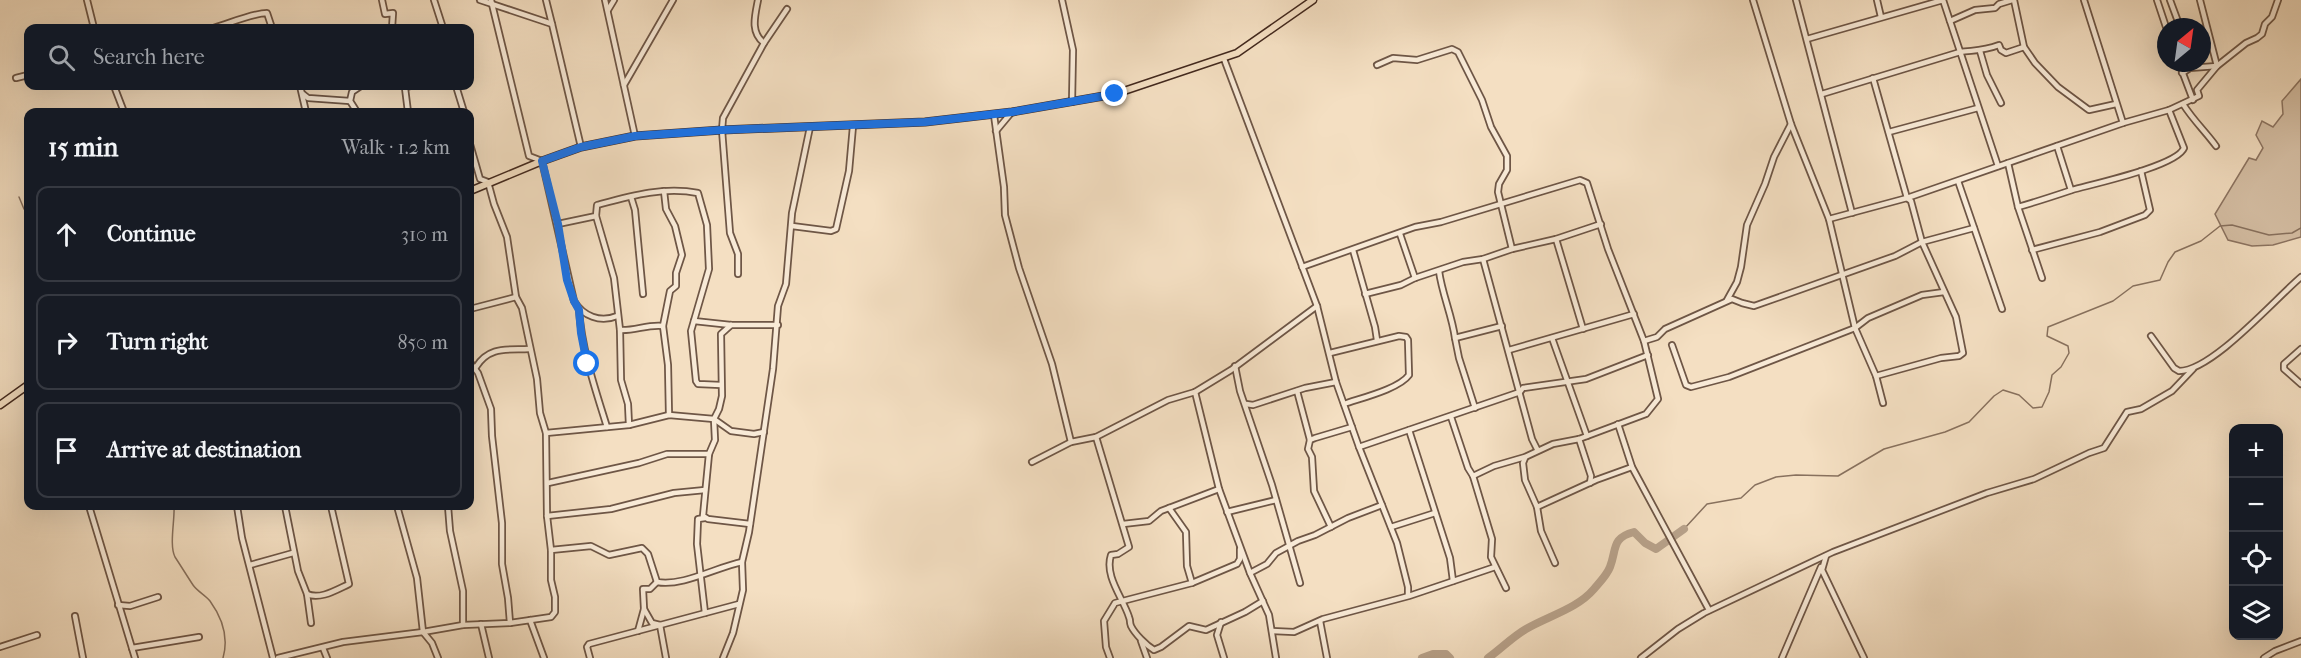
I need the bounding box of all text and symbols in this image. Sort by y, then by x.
north arrow [2157,18,2211,72]
search box [24,24,474,90]
icon: search [45,41,78,74]
text: Search here [93,44,205,70]
route end [1101,80,1127,106]
text: 15 min [48,132,118,163]
text: Walk · 1.2 km [342,136,450,159]
icon: ahead [50,218,83,251]
text: Continue [107,221,196,247]
text: 310 m [401,223,448,246]
icon: right [50,326,83,359]
text: Turn right [107,329,208,355]
text: 850 m [397,331,448,354]
route start [573,350,599,376]
map controls [2229,424,2283,640]
button: + [2229,424,2283,478]
icon: arrive [50,434,83,467]
text: Arrive at destination [107,437,301,463]
button: − [2229,478,2283,532]
button: locate [2229,532,2283,586]
button: layers [2229,586,2283,640]

